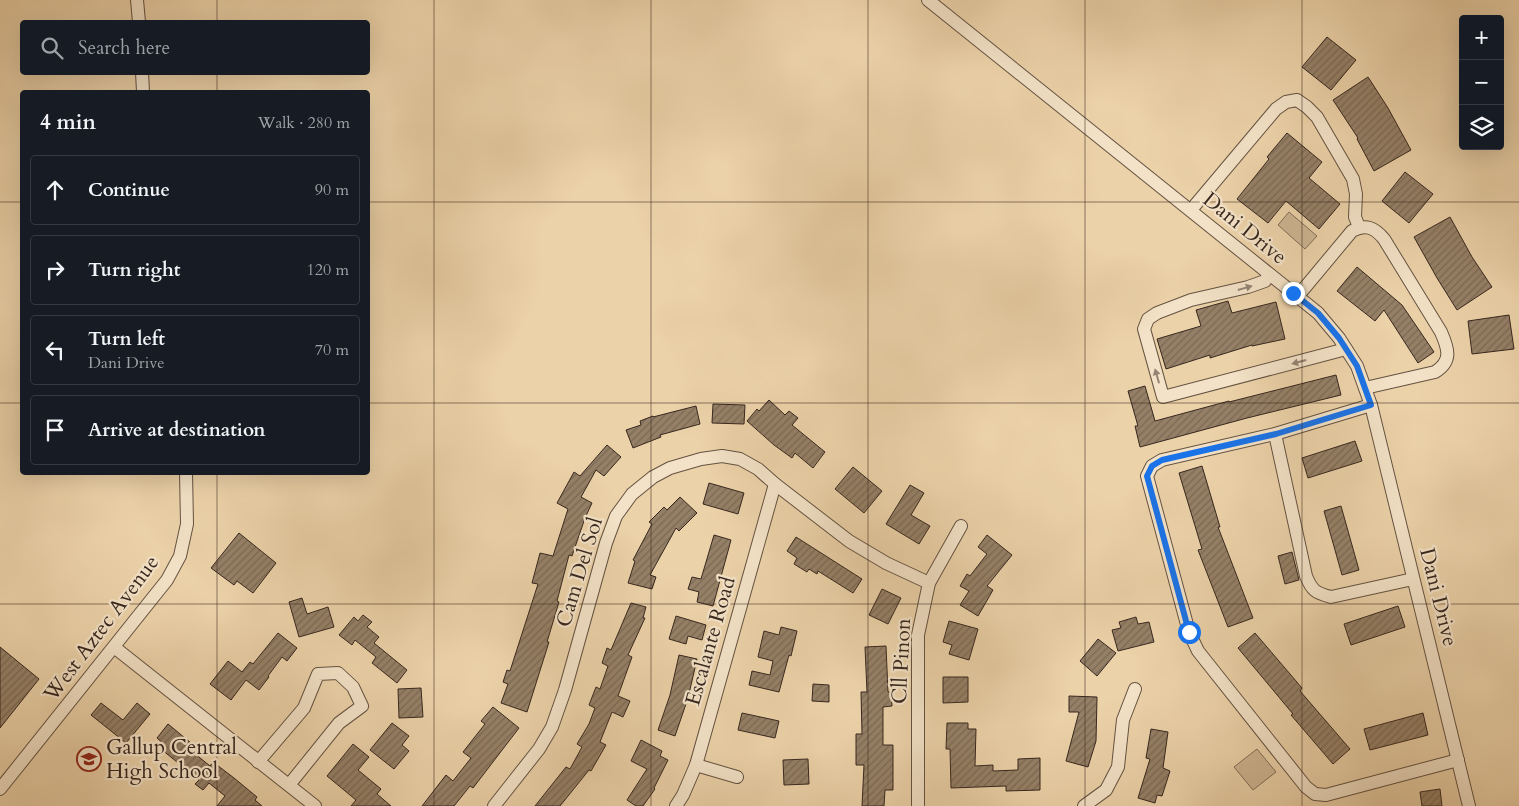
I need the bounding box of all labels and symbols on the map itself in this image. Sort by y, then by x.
street label: Dani Drive [1197,186,1293,271]
route end [1282,282,1305,305]
one-way arrow [1238,283,1253,291]
one-way arrow [1292,358,1307,366]
one-way arrow [1152,368,1160,383]
street label: Cam Del Sol [549,514,610,631]
street label: Dani Drive [1412,545,1465,649]
street label: West Aztec Avenue [36,549,166,708]
street label: Escalante Road [678,573,743,709]
street label: Cll Pinon [885,617,918,705]
route start [1178,621,1201,644]
place label: Gallup Central High School [106,733,237,786]
school or university icon: Gallup Central High School [76,746,102,772]

